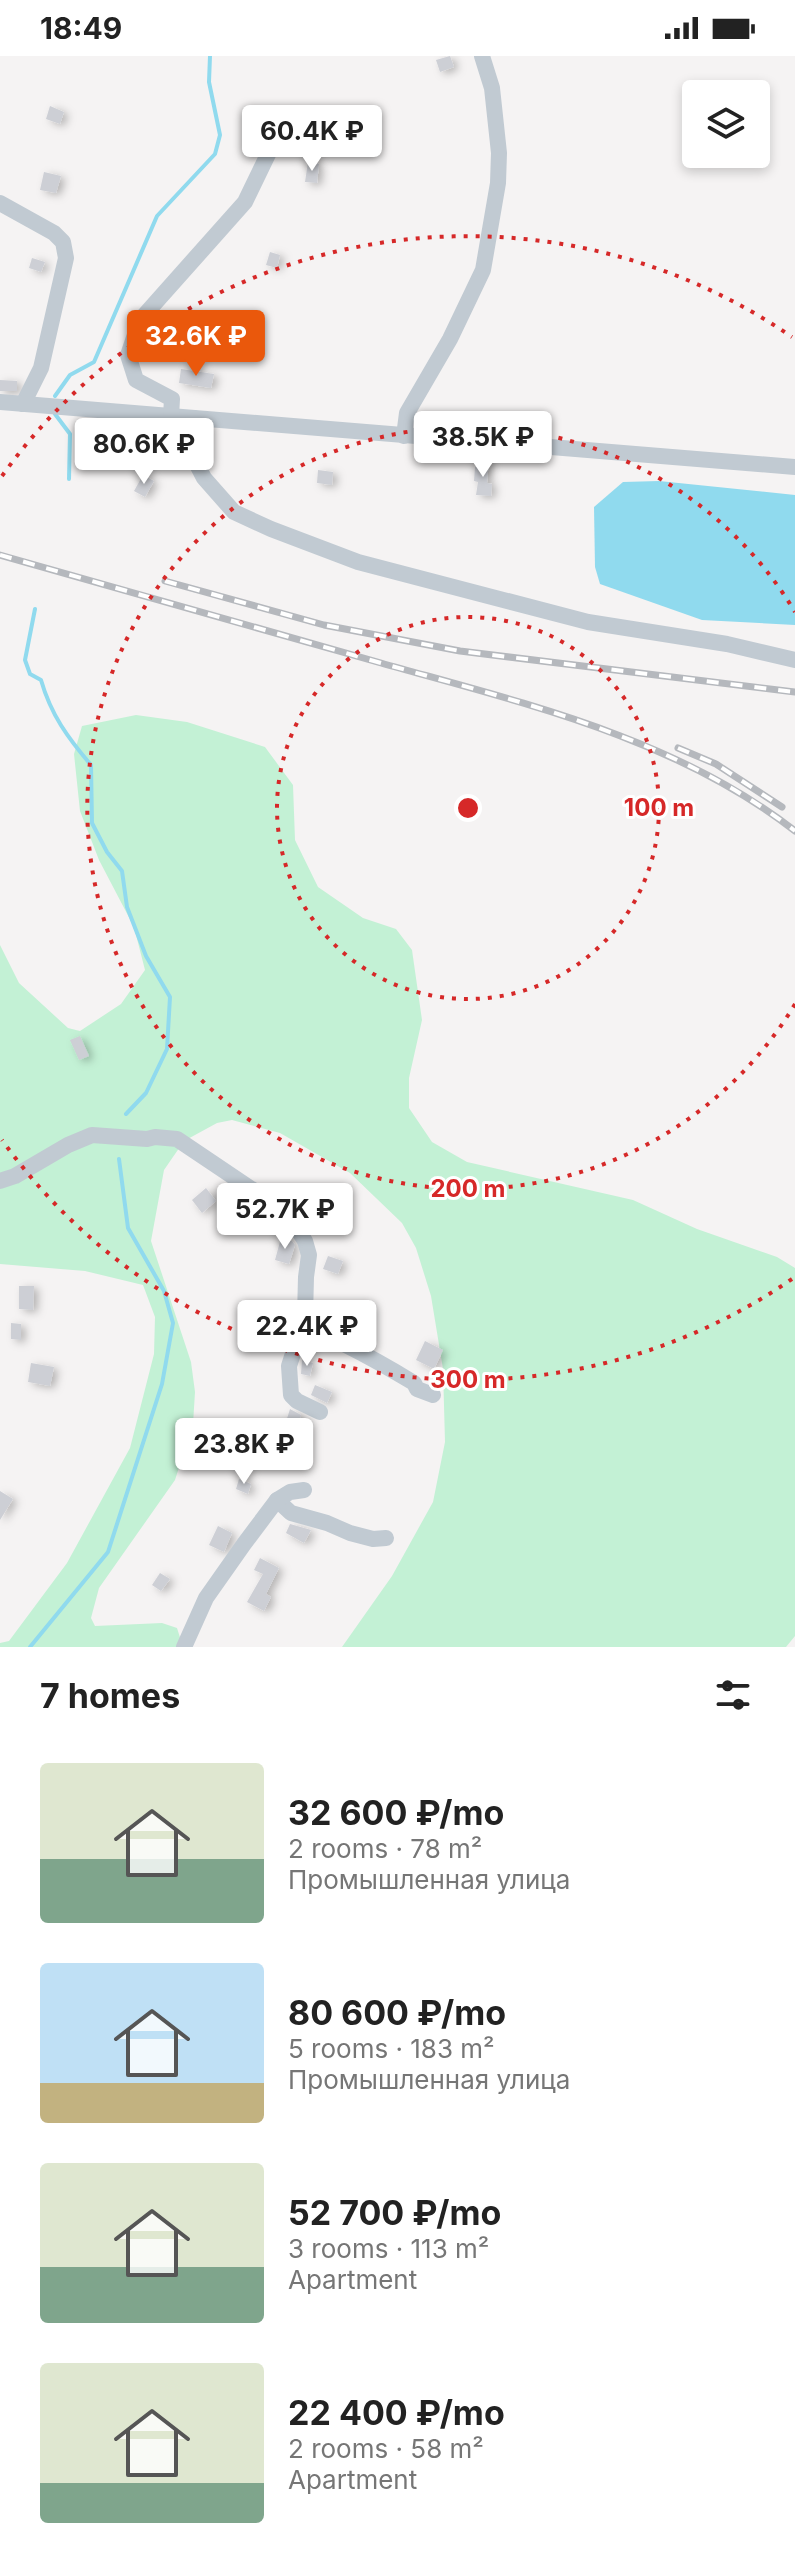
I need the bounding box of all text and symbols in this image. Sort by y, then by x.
text: 18:49 [40,10,122,46]
map controls [682,80,770,168]
button: layers [682,80,770,168]
pin: 60.4K ₽ [238,105,386,173]
text: 60.4K ₽ [260,115,364,146]
pin: 32.6K ₽ [122,310,270,378]
text: 32.6K ₽ [145,320,247,351]
pin: 38.5K ₽ [409,411,557,479]
pin: 80.6K ₽ [70,418,218,486]
text: 38.5K ₽ [432,421,534,452]
text: 80.6K ₽ [93,428,195,459]
text: 100 m [624,793,694,822]
centre of rings [454,794,482,822]
text: 200 m [430,1174,506,1203]
pin: 52.7K ₽ [211,1183,359,1251]
text: 52.7K ₽ [235,1193,335,1224]
pin: 22.4K ₽ [233,1300,381,1368]
text: 22.4K ₽ [255,1310,359,1341]
text: 300 m [430,1365,506,1394]
pin: 23.8K ₽ [170,1418,318,1486]
text: 23.8K ₽ [193,1428,295,1459]
icon: filters [711,1673,755,1717]
text: 7 homes [40,1675,180,1716]
text: 32 600 ₽/mo [288,1792,504,1833]
icon: home [104,1795,200,1891]
text: 2 rooms · 78 m² [288,1833,482,1864]
text: Промышленная улица [288,1864,570,1895]
text: 80 600 ₽/mo [288,1992,506,2033]
icon: home [104,1995,200,2091]
text: 5 rooms · 183 m² [288,2033,495,2064]
text: Промышленная улица [288,2064,570,2095]
text: 52 700 ₽/mo [288,2192,501,2233]
icon: home [104,2195,200,2291]
text: 3 rooms · 113 m² [288,2233,489,2264]
text: Apartment [288,2264,417,2295]
text: 22 400 ₽/mo [288,2392,505,2433]
icon: home [104,2395,200,2491]
text: 2 rooms · 58 m² [288,2433,484,2464]
text: Apartment [288,2464,417,2495]

